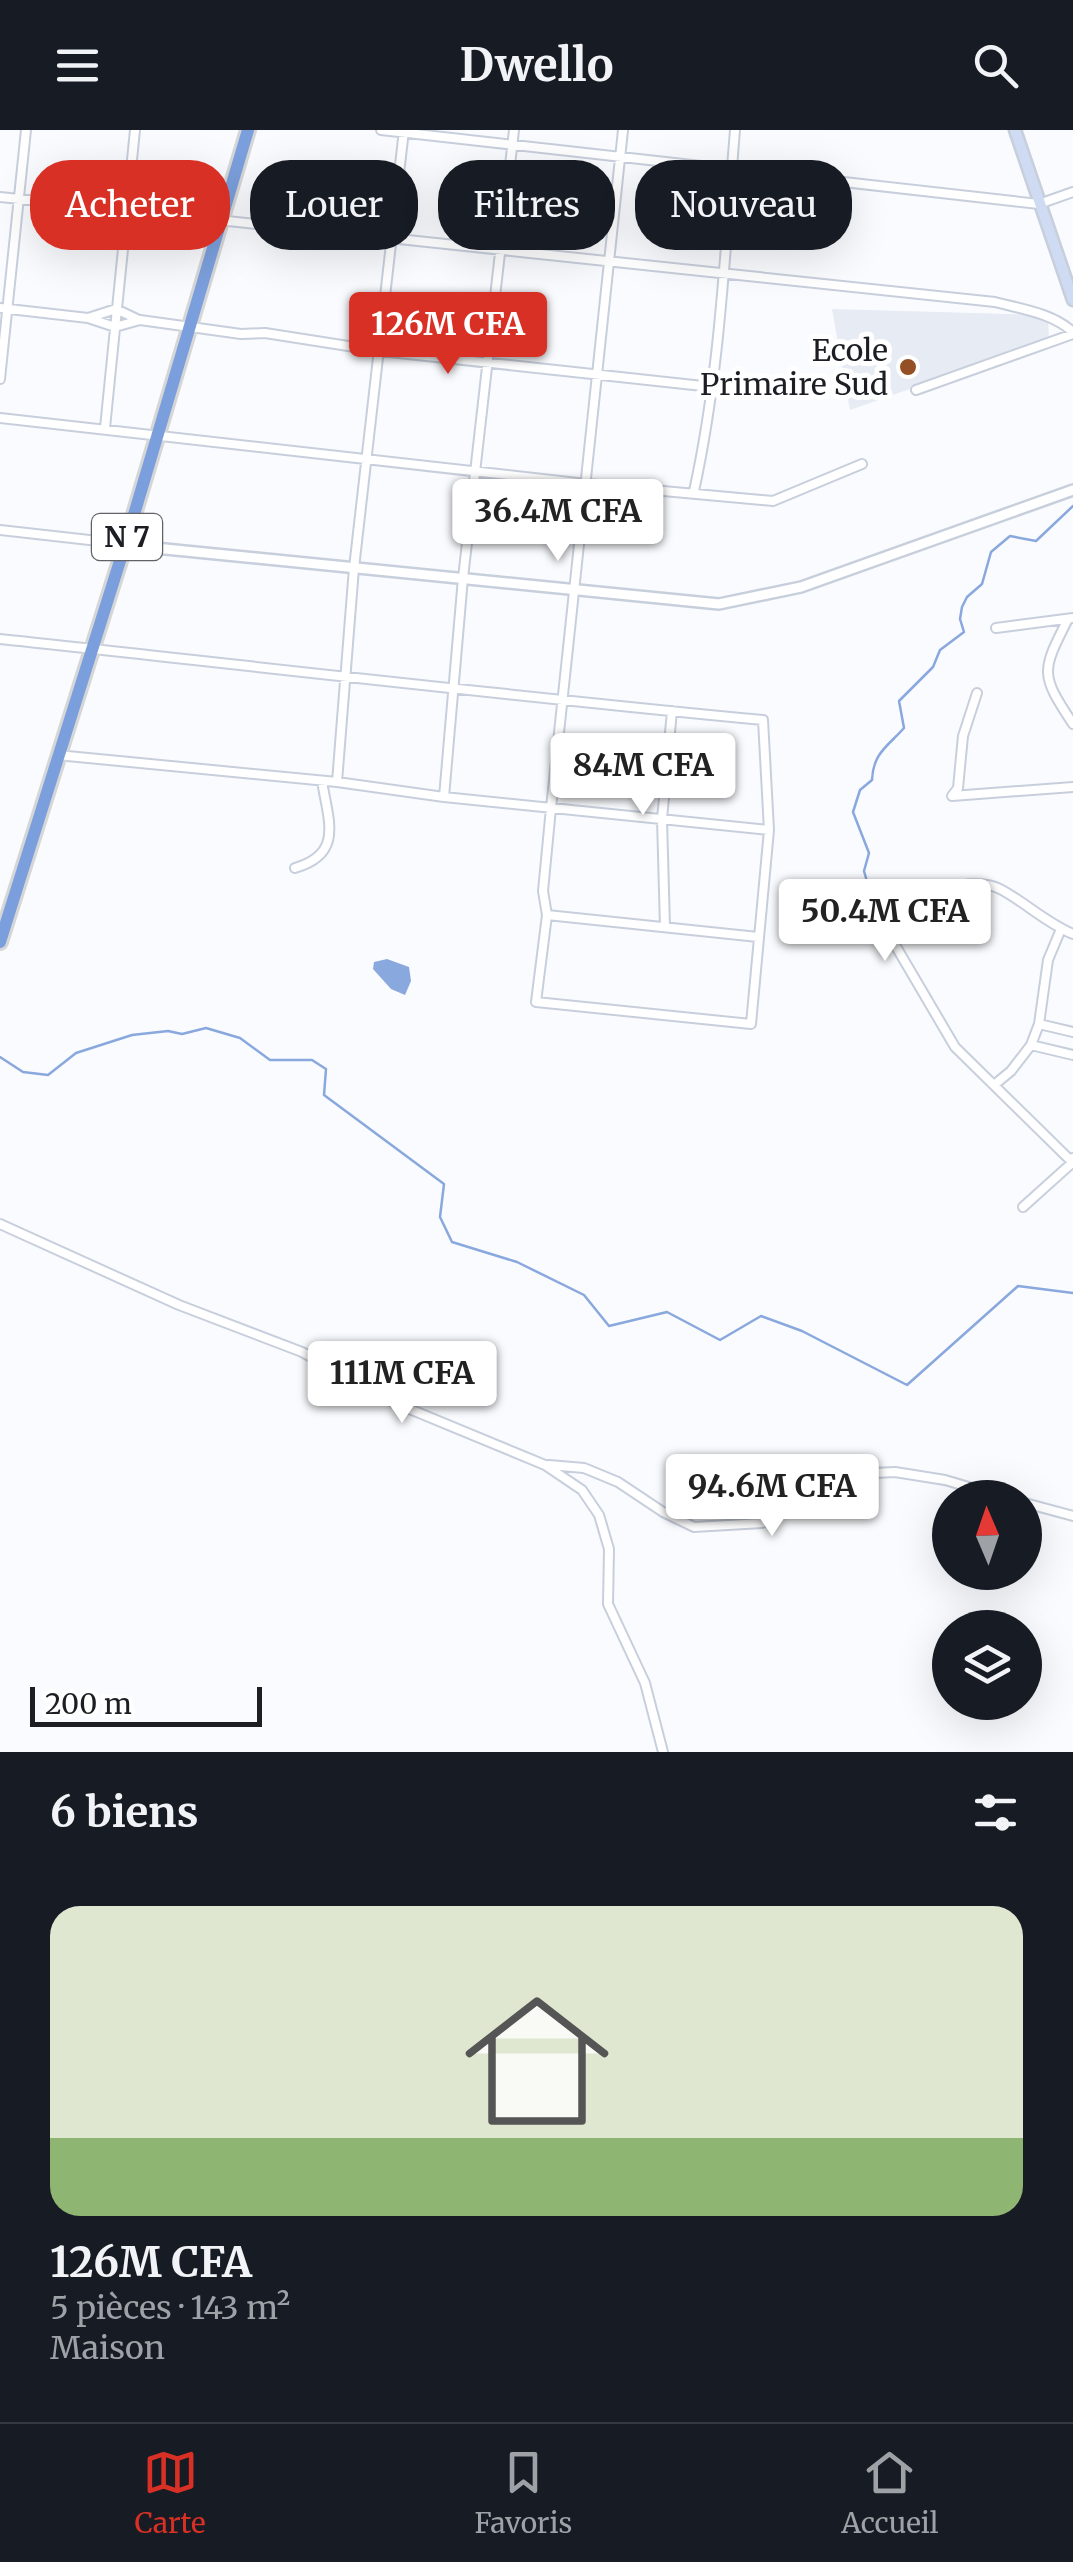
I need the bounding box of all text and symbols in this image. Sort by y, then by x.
text: Dwello [459,37,614,93]
icon: menu [50,38,105,93]
icon: search [968,38,1023,93]
chip: Acheter [30,160,230,250]
chip: Louer [250,160,418,250]
chip: Filtres [438,160,615,250]
chip: Nouveau [635,160,852,250]
pin: 126M CFA [345,292,551,377]
text: 126M CFA [371,304,525,344]
place label: Ecole Primaire Sud [700,331,888,403]
marker: Ecole Primaire Sud [897,356,919,378]
pin: 36.4M CFA [444,479,672,564]
text: 36.4M CFA [474,491,642,531]
road number: N 7 [92,514,162,560]
pin: 84M CFA [551,733,735,818]
text: 84M CFA [572,745,714,785]
pin: 50.4M CFA [771,879,999,964]
text: 50.4M CFA [801,891,969,931]
pin: 111M CFA [299,1341,505,1426]
text: 111M CFA [330,1353,474,1393]
pin: 94.6M CFA [658,1454,886,1539]
text: 94.6M CFA [688,1466,856,1506]
north arrow [932,1480,1042,1590]
map controls [932,1480,1042,1720]
button: layers [932,1610,1042,1720]
scale bar [30,1682,262,1726]
text: 200 m [45,1686,132,1722]
icon: filters [968,1785,1023,1840]
text: 6 biens [50,1786,198,1838]
icon: home [447,1971,627,2151]
text: 126M CFA [50,2236,252,2288]
text: 5 pièces · 143 m² [50,2288,290,2328]
text: Maison [50,2328,165,2368]
tab: Carte [134,2445,206,2541]
tab: Favoris [475,2445,572,2541]
tab: Accueil [841,2445,939,2541]

